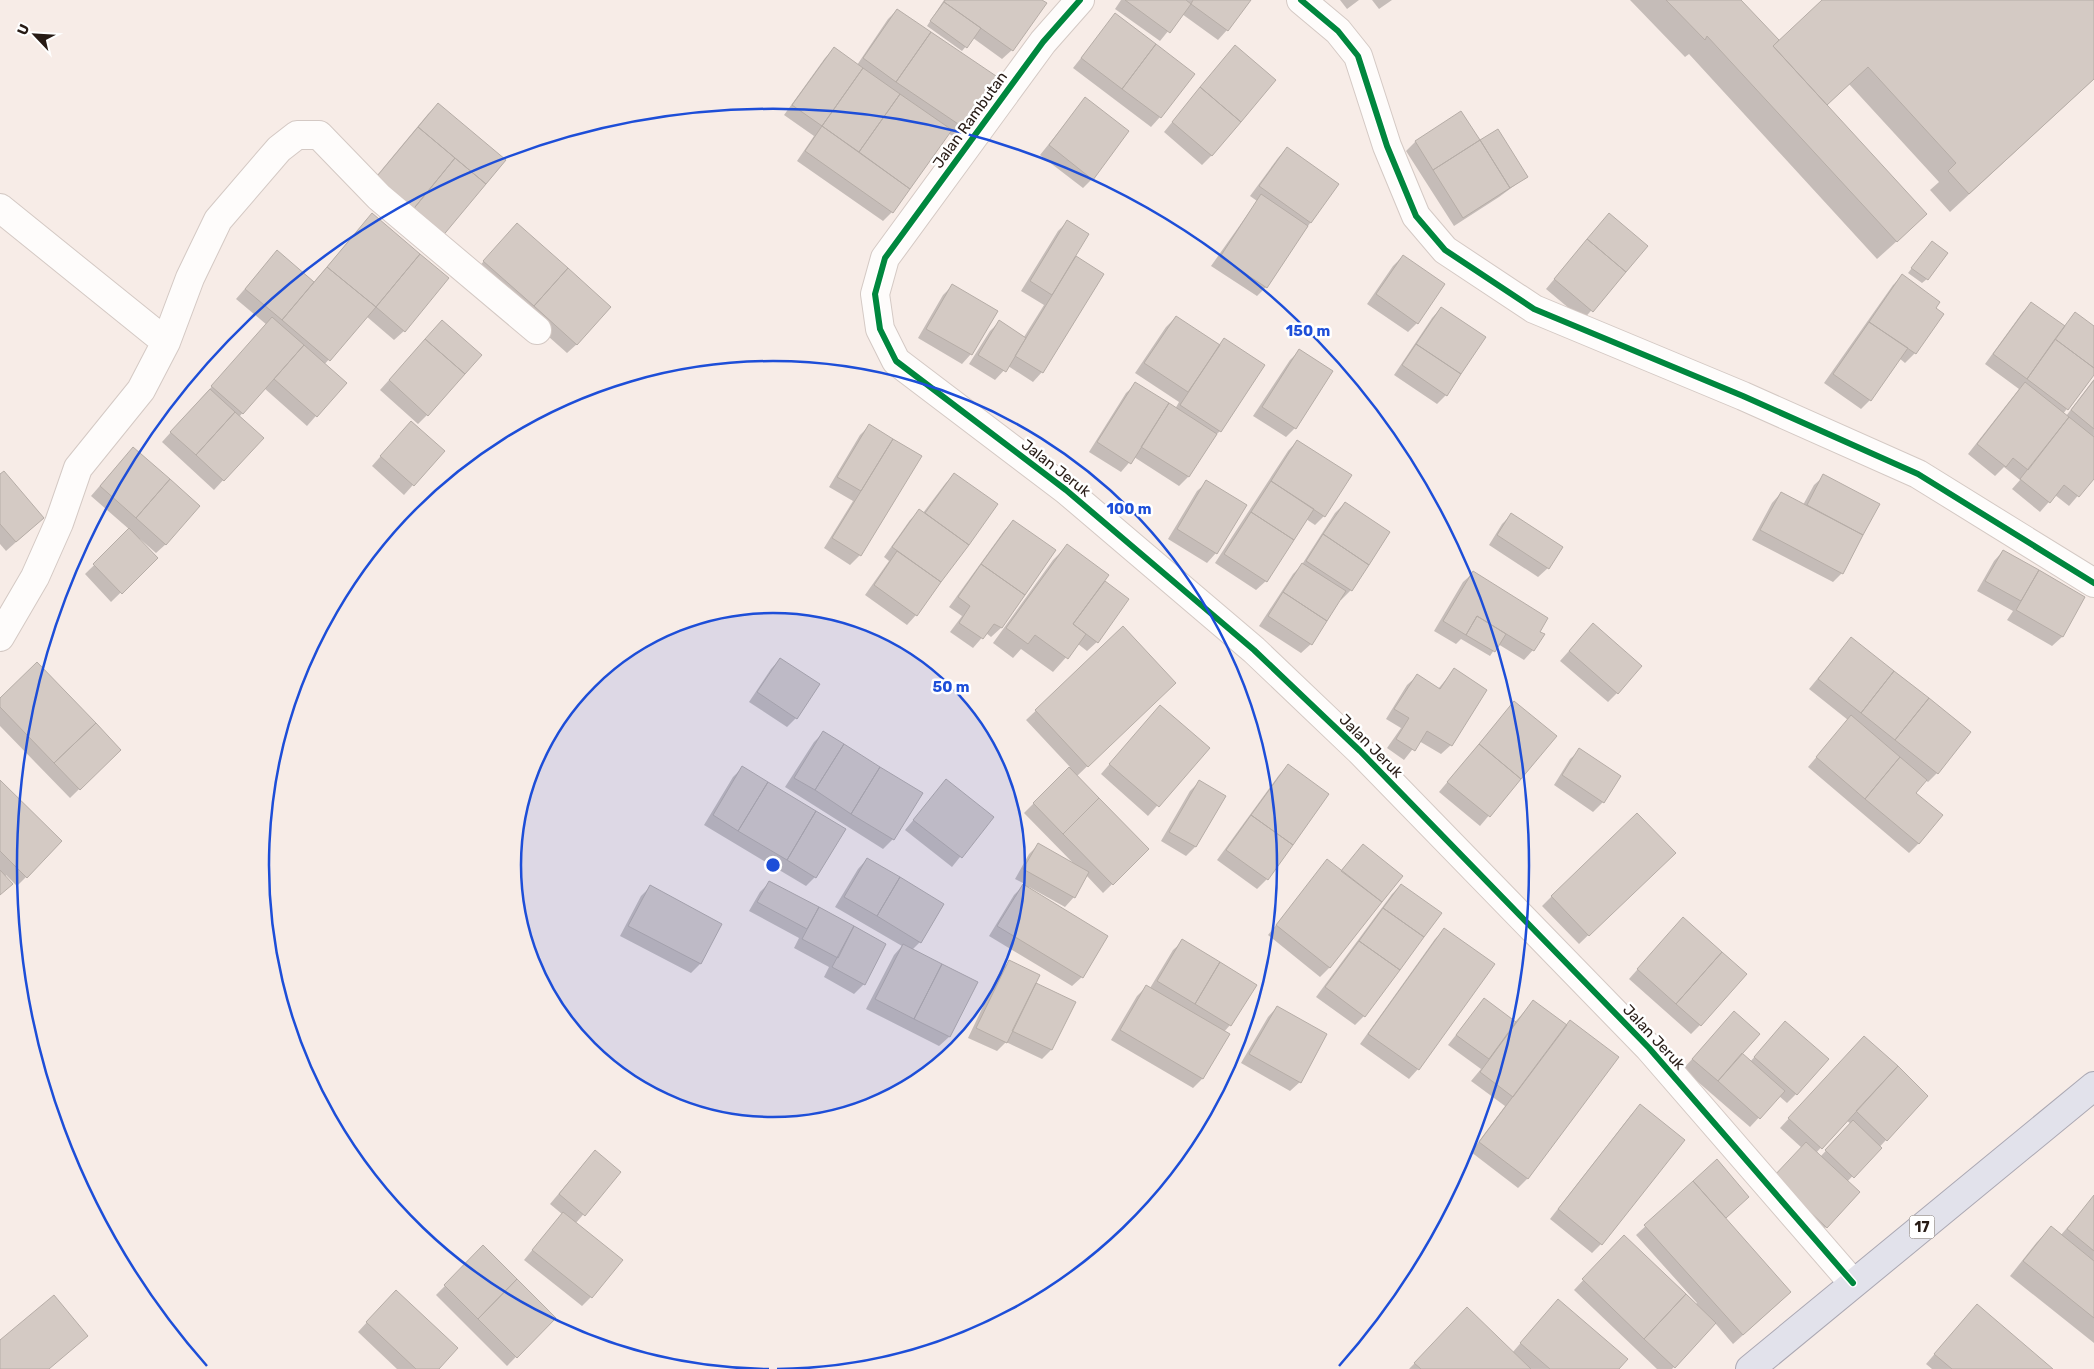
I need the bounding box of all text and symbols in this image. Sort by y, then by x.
north arrow [10,10,60,60]
text: U [14,22,34,38]
street label: Jalan Rambutan [929,68,1011,172]
text: 150 m [1286,322,1330,340]
street label: Jalan Jeruk [1018,435,1094,501]
text: 100 m [1107,500,1151,518]
text: 50 m [933,678,969,696]
street label: Jalan Jeruk [1335,710,1407,782]
centre of rings [764,856,782,874]
street label: Jalan Jeruk [1619,1001,1689,1074]
road number: 17 [1910,1216,1934,1238]

